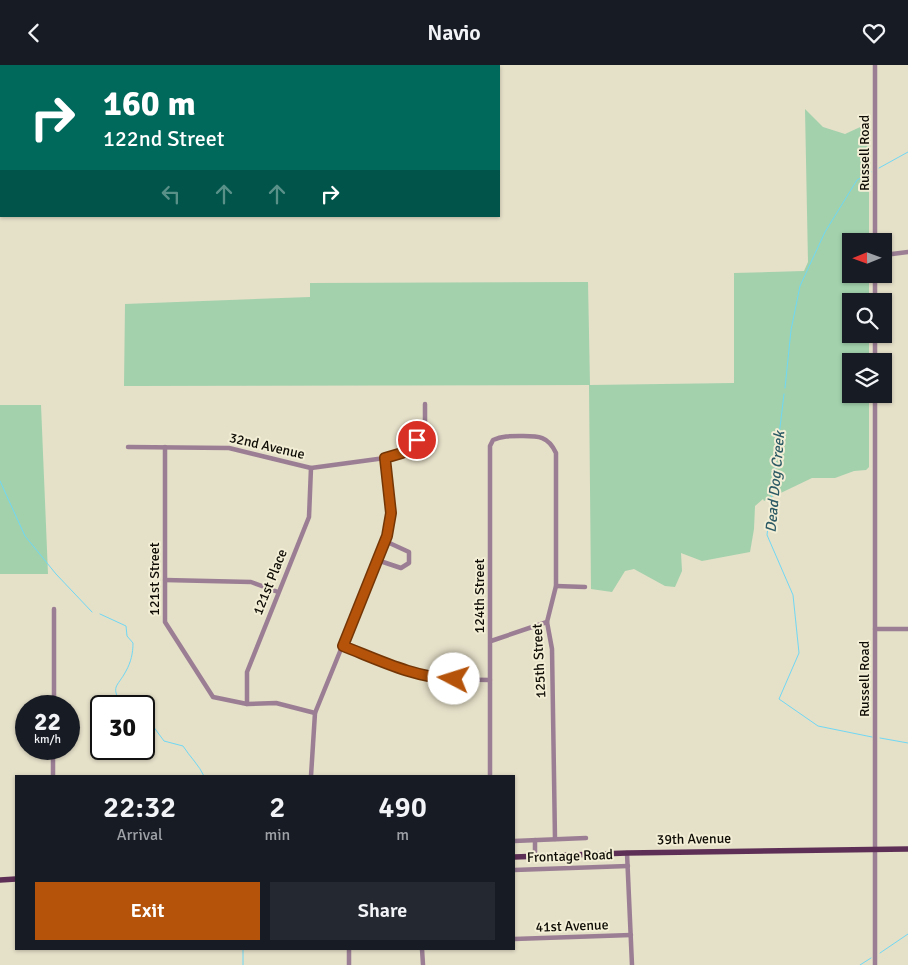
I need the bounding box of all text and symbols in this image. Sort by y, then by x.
icon: back [20,19,48,47]
text: Navio [427,19,481,46]
icon: heart [860,19,888,47]
text: 160 m [103,82,196,125]
icon: right [20,85,85,150]
street label: Russell Road [856,115,873,191]
text: 122nd Street [103,125,224,152]
icon: left [157,180,185,208]
icon: ahead [210,180,238,208]
icon: ahead [263,180,291,208]
icon: right [316,180,344,208]
north arrow [842,233,892,283]
map controls [842,233,892,403]
button: search [842,293,892,343]
button: layers [842,353,892,403]
pin [396,419,438,461]
icon: arrive [403,426,431,454]
street label: 32nd Avenue [228,429,306,463]
water label: Dead Dog Creek [762,429,789,533]
street label: 121st Street [146,542,163,616]
street label: 121st Place [249,547,291,617]
street label: 124th Street [471,559,488,633]
street label: 125th Street [529,623,549,699]
street label: Russell Road [856,641,873,717]
position arrow [427,652,479,704]
speed limit sign: 30 [90,695,155,760]
text: 22 [34,706,61,737]
text: km/h [34,732,61,747]
text: 22:32 [103,789,176,826]
text: 2 [269,789,285,826]
text: 490 [378,789,427,826]
text: Arrival [117,825,163,845]
text: min [264,825,290,845]
text: m [396,825,409,845]
street label: 39th Avenue [657,830,731,848]
street label: Frontage Road [527,846,613,866]
button: Exit [35,882,260,940]
button: Share [270,882,495,940]
street label: 41st Avenue [535,916,609,936]

